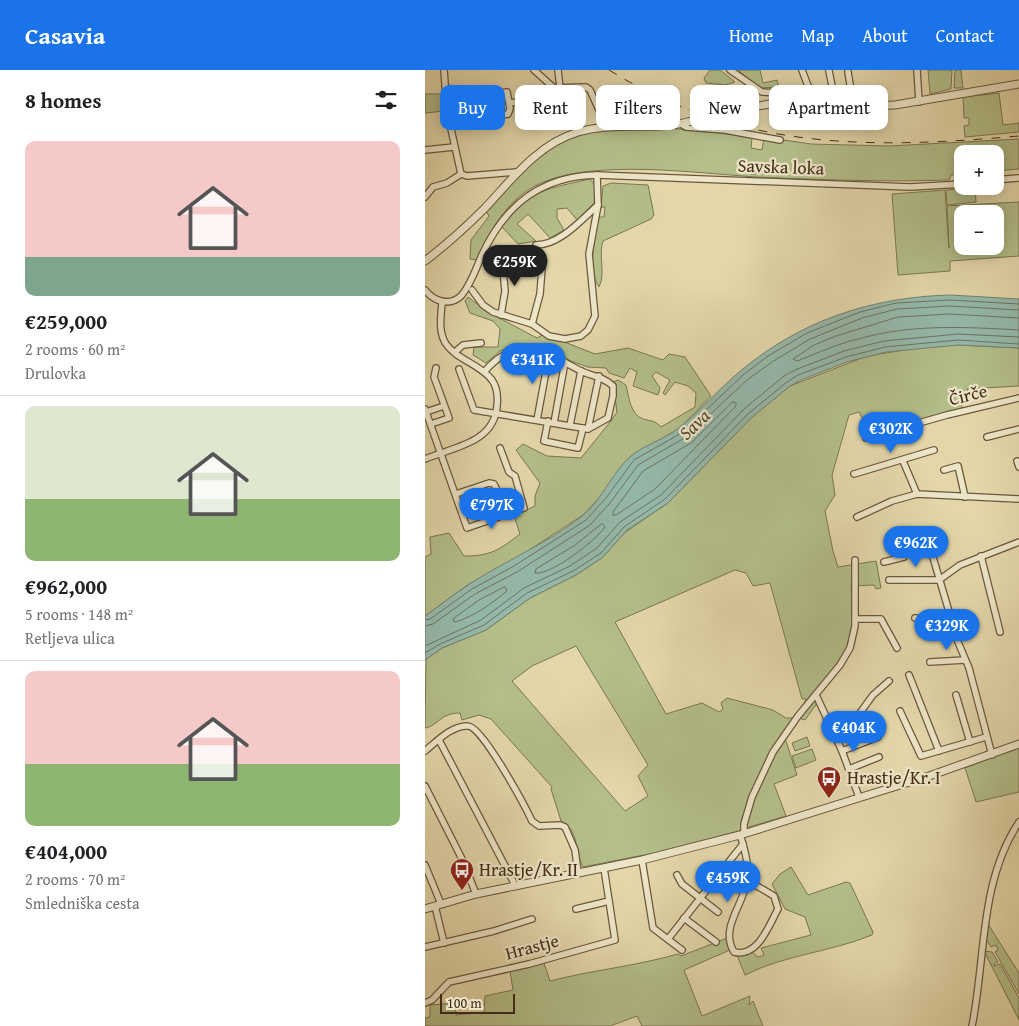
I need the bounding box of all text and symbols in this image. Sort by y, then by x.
text: Casavia [25,18,105,53]
text: Home [729,22,773,49]
text: Map [801,22,834,49]
text: About [862,22,908,49]
text: Contact [936,22,994,49]
text: 8 homes [25,85,101,116]
chip: Buy [440,85,505,130]
chip: Rent [515,85,586,130]
chip: Filters [596,85,680,130]
chip: New [690,85,759,130]
chip: Apartment [769,85,888,130]
icon: filters [372,86,400,114]
map controls [954,145,1004,255]
button: + [954,145,1004,195]
street label: Savska loka [737,151,825,182]
icon: home [168,173,258,263]
button: − [954,205,1004,255]
pin: €259K [480,244,550,287]
text: €259K [493,249,537,273]
text: €259,000 [25,306,107,337]
text: 2 rooms · 60 m² [25,337,125,361]
pin: €341K [498,342,568,385]
text: €341K [511,347,555,371]
text: Drulovka [25,361,86,385]
street label: Čirče [946,377,990,412]
water label: Sava [672,402,716,446]
pin: €302K [856,412,926,454]
text: €302K [869,416,913,440]
icon: home [168,439,258,529]
pin: €797K [457,488,527,530]
text: €797K [470,492,514,516]
pin: €962K [881,526,951,568]
text: €962K [894,530,938,554]
text: €962,000 [25,571,107,602]
text: 5 rooms · 148 m² [25,602,133,626]
pin: €329K [912,608,982,651]
text: €329K [925,613,969,637]
text: Retljeva ulica [25,626,115,650]
icon: home [168,704,258,794]
pin: €404K [819,710,889,753]
text: €404K [832,715,876,739]
place label: Hrastje/Kr. I [847,764,941,791]
bus stop icon: Hrastje/Kr. I [816,765,842,799]
text: €404,000 [25,836,107,867]
place label: Hrastje/Kr. II [479,856,578,883]
bus stop icon: Hrastje/Kr. II [449,857,475,891]
pin: €459K [693,860,763,903]
text: €459K [706,865,750,889]
text: 2 rooms · 70 m² [25,867,125,891]
text: Smledniška cesta [25,891,140,915]
street label: Hrastje [502,926,562,967]
scale bar [440,991,515,1014]
text: 100 m [447,993,482,1013]

